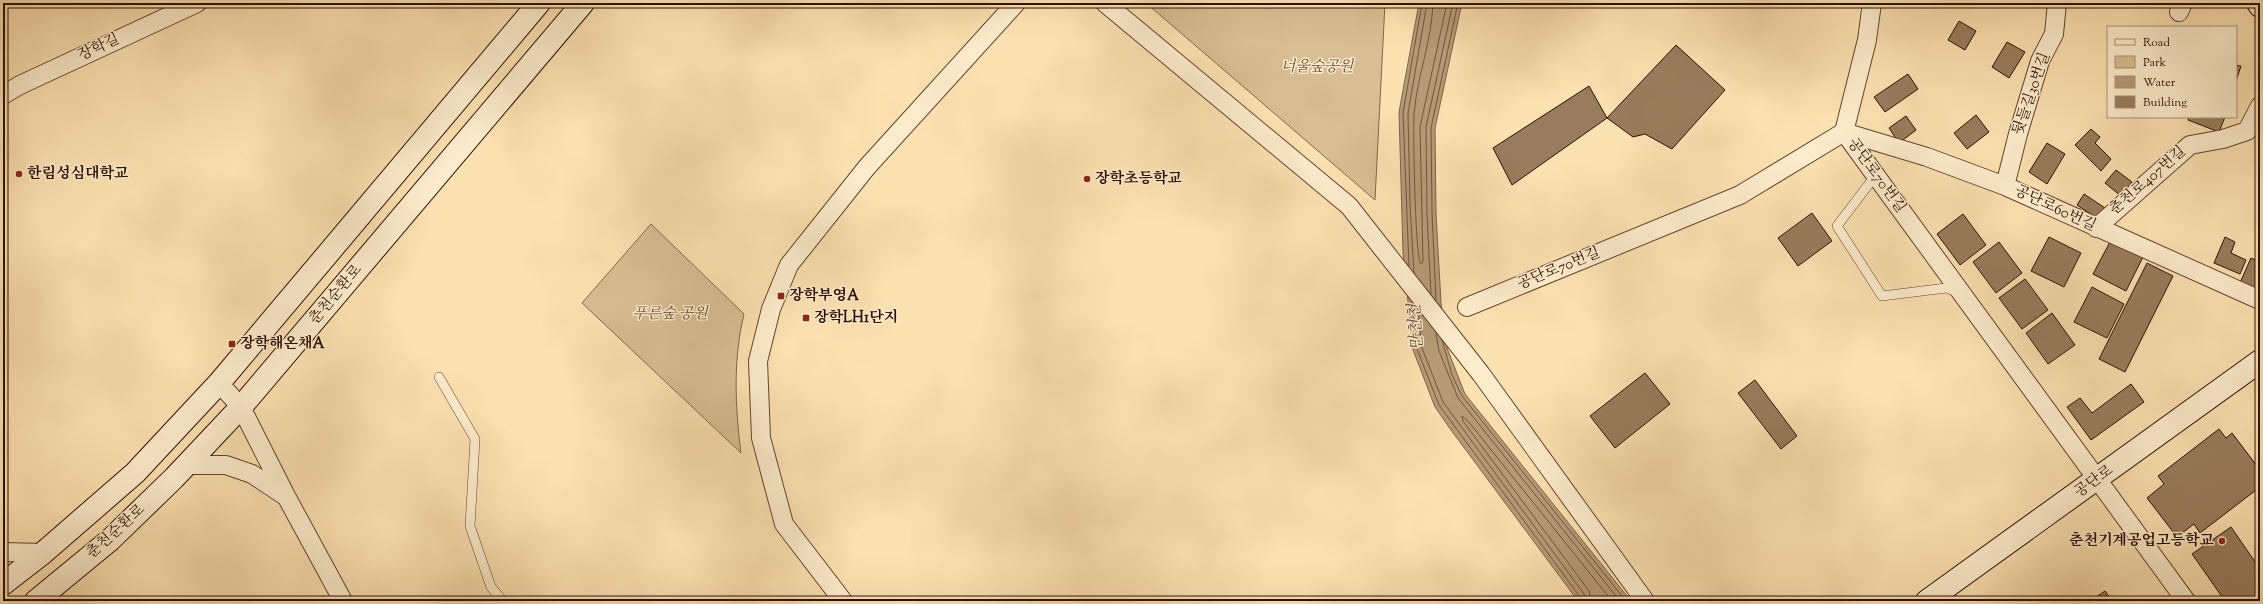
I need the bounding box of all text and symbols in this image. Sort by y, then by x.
legend [2107,26,2237,118]
street label: 장학길 [75,29,123,67]
text: Road [2143,34,2170,52]
street label: 뒷들길30번길 [2008,50,2056,138]
text: Park [2143,54,2166,72]
park label: 너울숲공원 [1281,57,1355,78]
text: Water [2143,74,2176,92]
text: Building [2143,94,2187,112]
street label: 공단로70번길 [1842,134,1910,218]
street label: 춘천로407번길 [2105,142,2191,220]
place label: 한림성심대학교 [27,164,129,185]
marker: 한림성심대학교 [14,169,24,179]
place label: 장학초등학교 [1095,169,1182,190]
marker: 장학초등학교 [1082,174,1092,184]
street label: 공단로60번길 [2011,181,2099,237]
street label: 공단로70번길 [1514,243,1604,295]
street label: 춘천순환로 [305,260,368,330]
place label: 장학부영A [789,286,860,307]
marker: 장학부영A [776,291,786,301]
water label: 만천천 [1404,302,1430,351]
park label: 푸른숲 공원 [632,304,709,325]
place label: 장학LH1단지 [814,308,898,329]
marker: 장학LH1단지 [801,313,811,323]
place label: 장학해온채A [240,334,325,355]
marker: 장학해온채A [227,339,237,349]
street label: 공단로 [2070,460,2118,503]
street label: 춘천순환로 [82,500,150,564]
place label: 춘천기계공업고등학교 [2069,531,2215,552]
marker: 춘천기계공업고등학교 [2217,536,2227,546]

